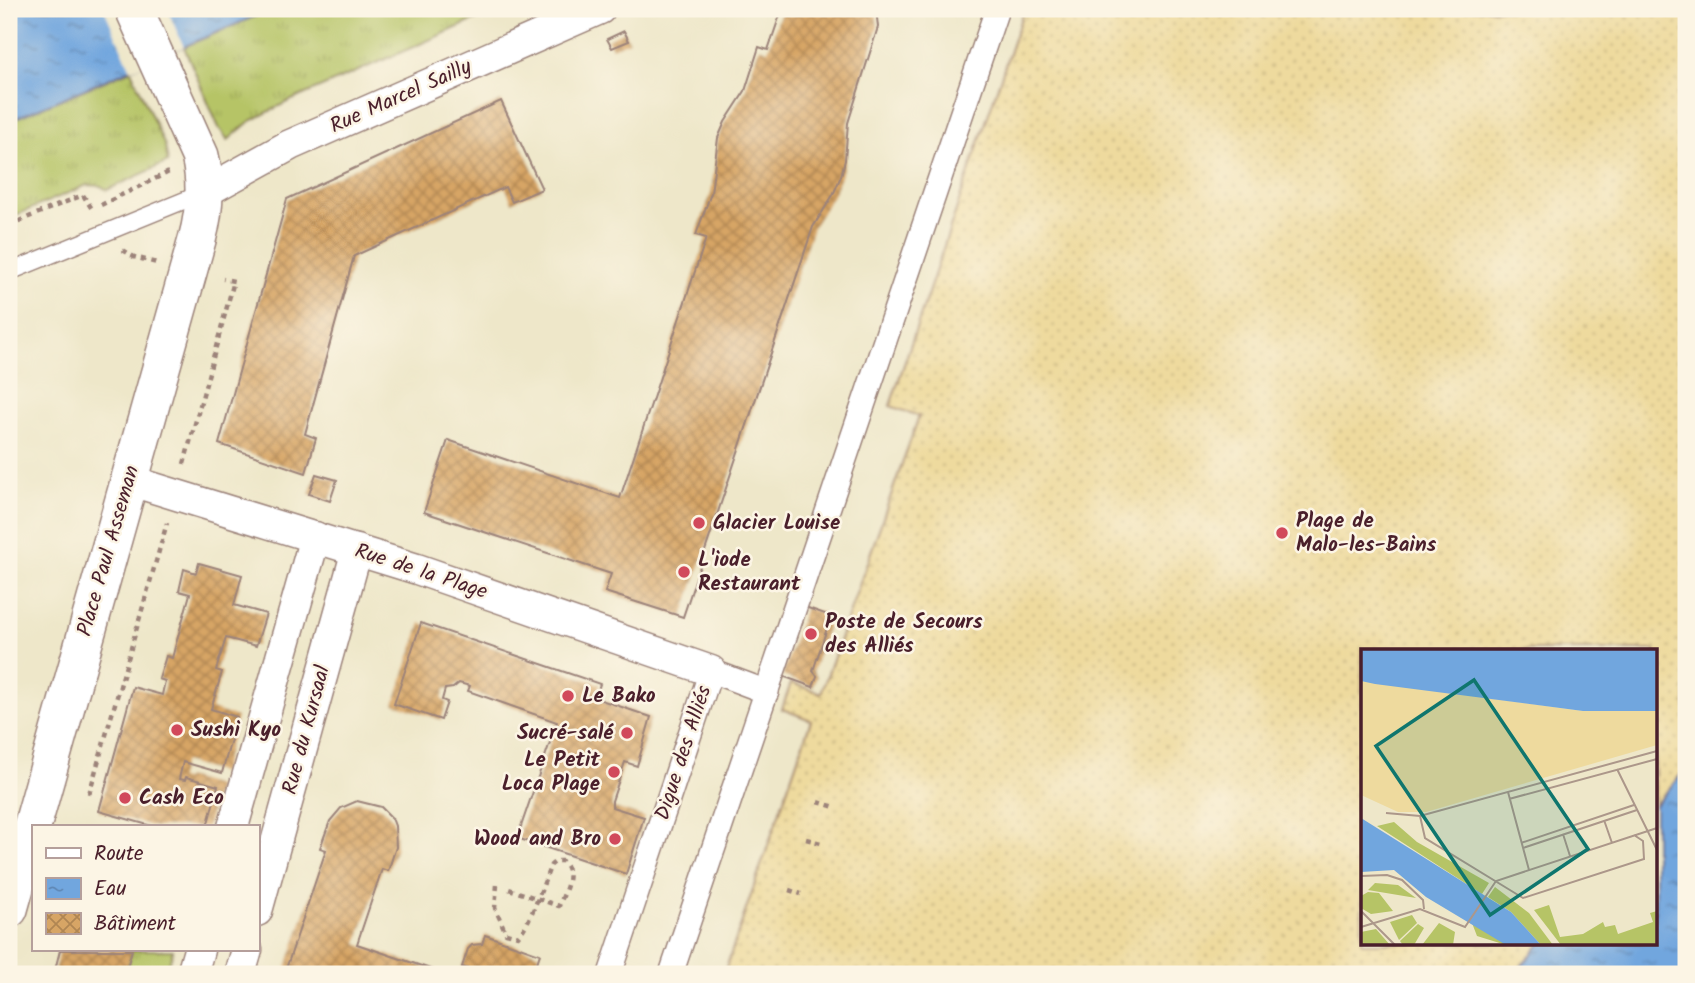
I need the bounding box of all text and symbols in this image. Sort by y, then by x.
street label: Rue Marcel Sailly [325,51,477,143]
street label: Place Paul Asseman [69,462,149,640]
place label: Plage de Malo-les-Bains [1296,505,1437,562]
place label: Glacier Louise [713,507,840,540]
marker: Glacier Louise [691,515,707,531]
marker: Plage de Malo-les-Bains [1274,525,1290,541]
street label: Rue de la Plage [350,535,492,609]
place label: L'iode Restaurant [698,544,801,601]
marker: L'iode Restaurant [676,564,692,580]
place label: Poste de Secours des Alliés [825,606,983,663]
marker: Poste de Secours des Alliés [803,626,819,642]
inset map [1361,649,1656,944]
street label: Rue du Kursaal [274,662,340,798]
place label: Le Bako [582,680,656,713]
street label: Digue des Alliés [647,681,721,825]
marker: Le Bako [560,688,576,704]
place label: Sushi Kyo [191,714,282,747]
place label: Sucré-salé [517,717,614,750]
marker: Sushi Kyo [169,722,185,738]
marker: Sucré-salé [619,725,635,741]
place label: Le Petit Loca Plage [502,744,601,801]
marker: Le Petit Loca Plage [606,764,622,780]
place label: Cash Eco [139,782,224,815]
marker: Cash Eco [117,790,133,806]
place label: Wood and Bro [474,823,601,856]
legend [32,825,259,951]
marker: Wood and Bro [607,831,623,847]
text: Route [94,838,144,871]
text: Eau [94,873,126,906]
text: Bâtiment [94,908,177,941]

